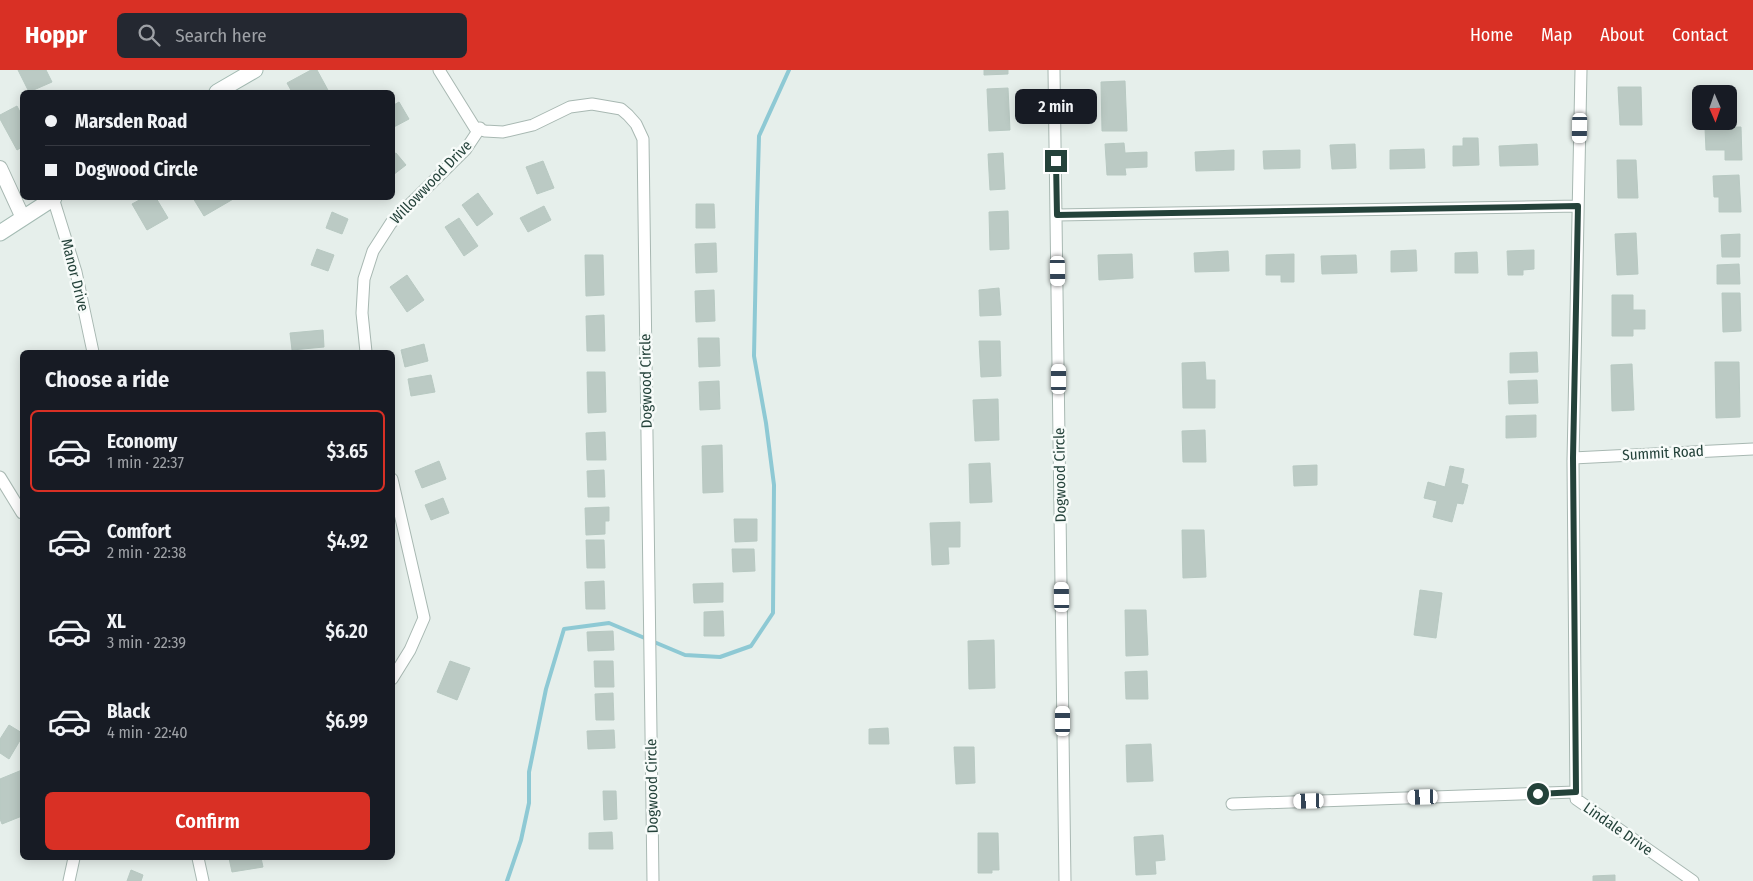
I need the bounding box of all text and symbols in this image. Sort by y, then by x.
search box [117,13,467,58]
text: Hoppr [25,21,87,49]
icon: search [135,21,163,49]
text: Search here [175,24,267,47]
text: Home [1470,24,1513,46]
text: Map [1541,24,1572,46]
text: About [1600,24,1644,46]
text: Contact [1672,24,1728,46]
north arrow [1692,85,1738,130]
map controls [1692,85,1737,130]
callout: 2 min [1015,88,1097,124]
text: 2 min [1038,97,1074,116]
text: Marsden Road [75,110,187,133]
car [1572,113,1587,143]
street label: Willowwood Drive [386,136,476,228]
route end [1045,150,1067,172]
text: Dogwood Circle [75,158,198,181]
street label: Manor Drive [57,237,93,313]
car [1050,256,1065,286]
street label: Dogwood Circle [636,333,656,429]
car [1051,364,1066,394]
text: Choose a ride [45,366,169,393]
street label: Dogwood Circle [1050,427,1070,523]
icon: car [47,429,92,474]
text: Economy [107,430,177,453]
text: $3.65 [327,440,368,463]
street label: Summit Road [1622,442,1704,464]
text: 1 min · 22:37 [107,453,184,472]
icon: car [47,519,92,564]
text: Comfort [107,520,171,543]
text: $4.92 [327,530,368,553]
text: 2 min · 22:38 [107,543,186,562]
car [1054,582,1069,612]
icon: car [47,609,92,654]
text: XL [107,610,126,633]
text: $6.20 [326,620,368,643]
text: 3 min · 22:39 [107,633,186,652]
icon: car [47,699,92,744]
text: Black [107,700,150,723]
car [1055,706,1070,736]
text: $6.99 [326,710,368,733]
text: 4 min · 22:40 [107,723,188,742]
street label: Dogwood Circle [642,738,662,834]
route start [1527,783,1549,805]
car [1407,789,1438,805]
button: Confirm [45,792,370,850]
car [1293,793,1324,809]
street label: Lindale Drive [1580,799,1656,859]

